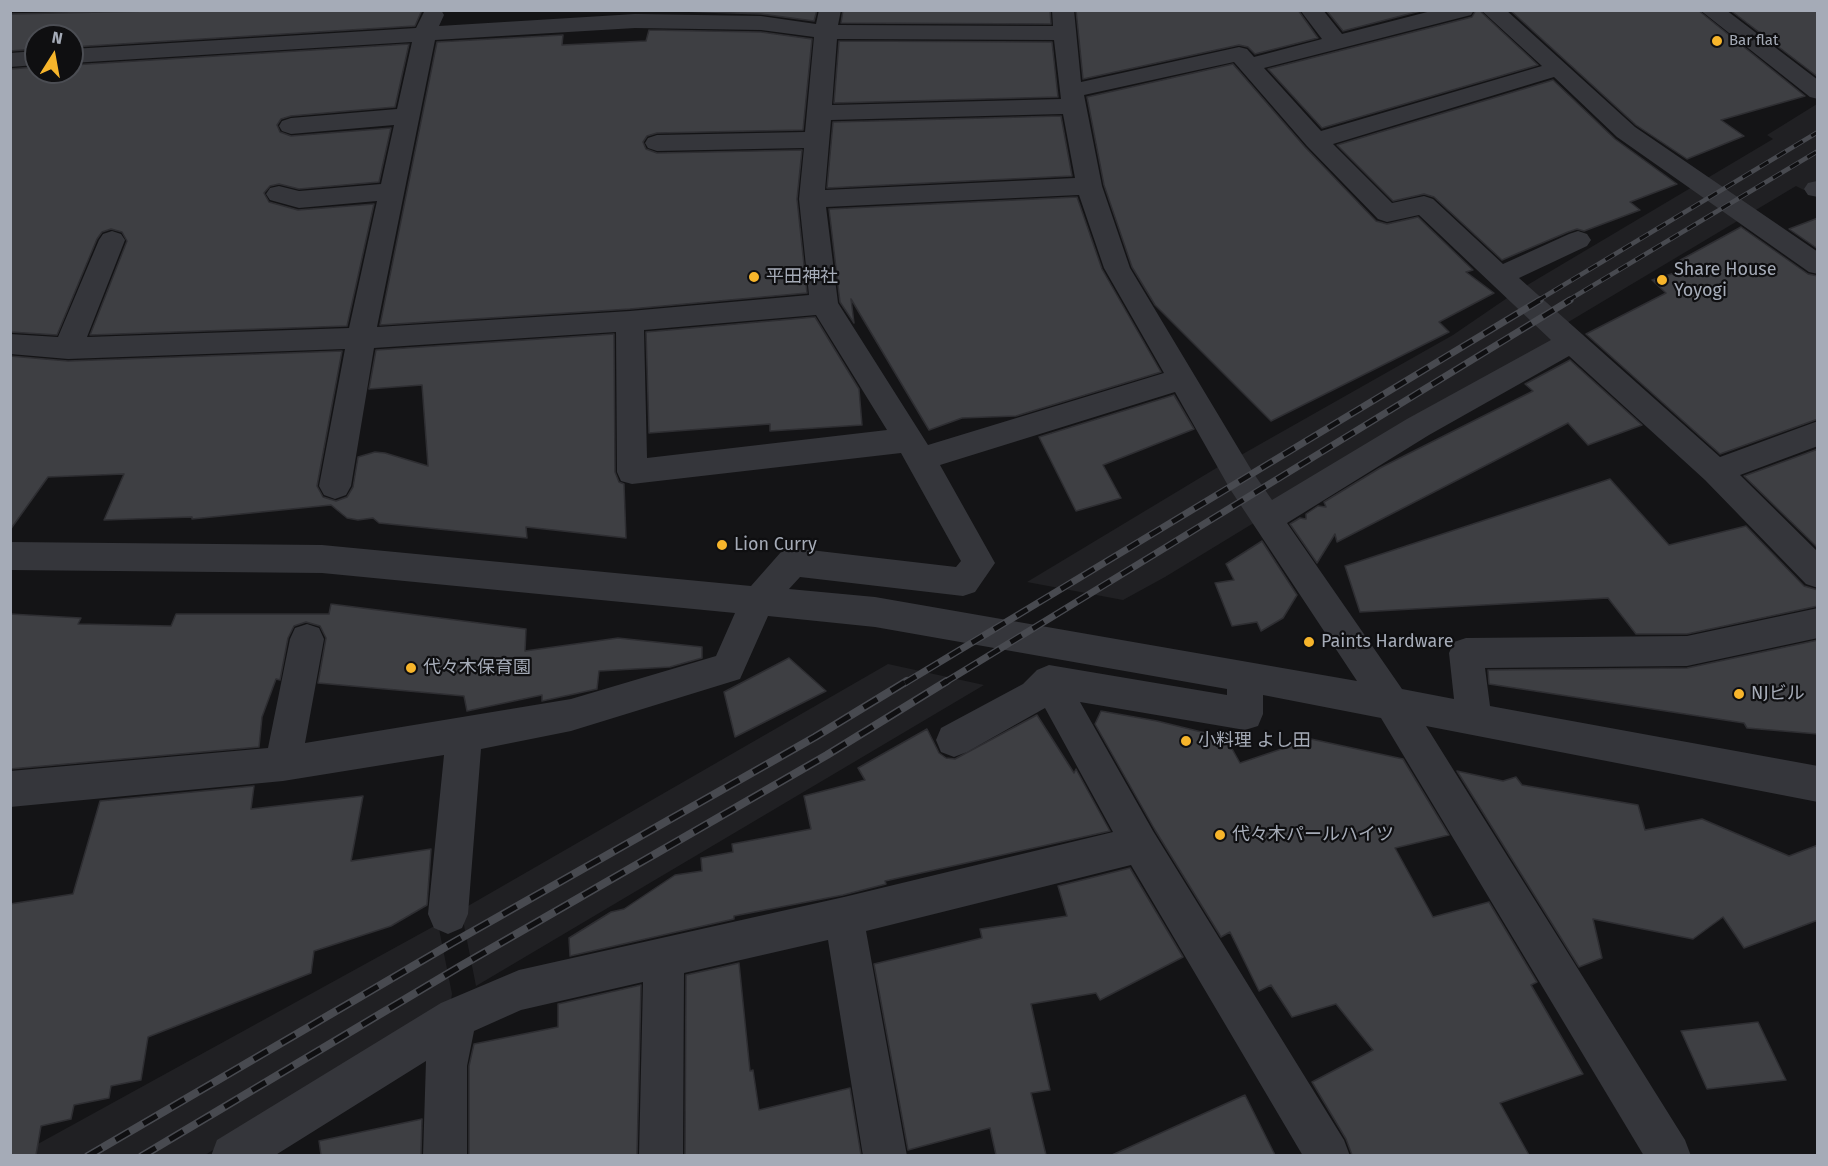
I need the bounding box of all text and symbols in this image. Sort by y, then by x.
north arrow [24,24,84,84]
text: N [50,27,64,48]
place label: Bar flat [1729,32,1778,50]
marker: Bar flat [1710,34,1724,48]
place label: Share House Yoyogi [1674,259,1777,302]
place label: 平田神社 [766,266,838,288]
marker: 平田神社 [747,270,761,284]
marker: Share House Yoyogi [1655,273,1669,287]
place label: Lion Curry [734,534,817,556]
marker: Lion Curry [715,538,729,552]
place label: Paints Hardware [1321,631,1453,653]
marker: Paints Hardware [1302,635,1316,649]
place label: 代々木保育園 [423,657,531,679]
marker: 代々木保育園 [404,661,418,675]
place label: NJビル [1751,683,1805,705]
marker: NJビル [1732,687,1746,701]
place label: 小料理 よし田 [1198,730,1311,752]
marker: 小料理 よし田 [1179,734,1193,748]
place label: 代々木パールハイツ [1232,824,1394,846]
marker: 代々木パールハイツ [1213,828,1227,842]

